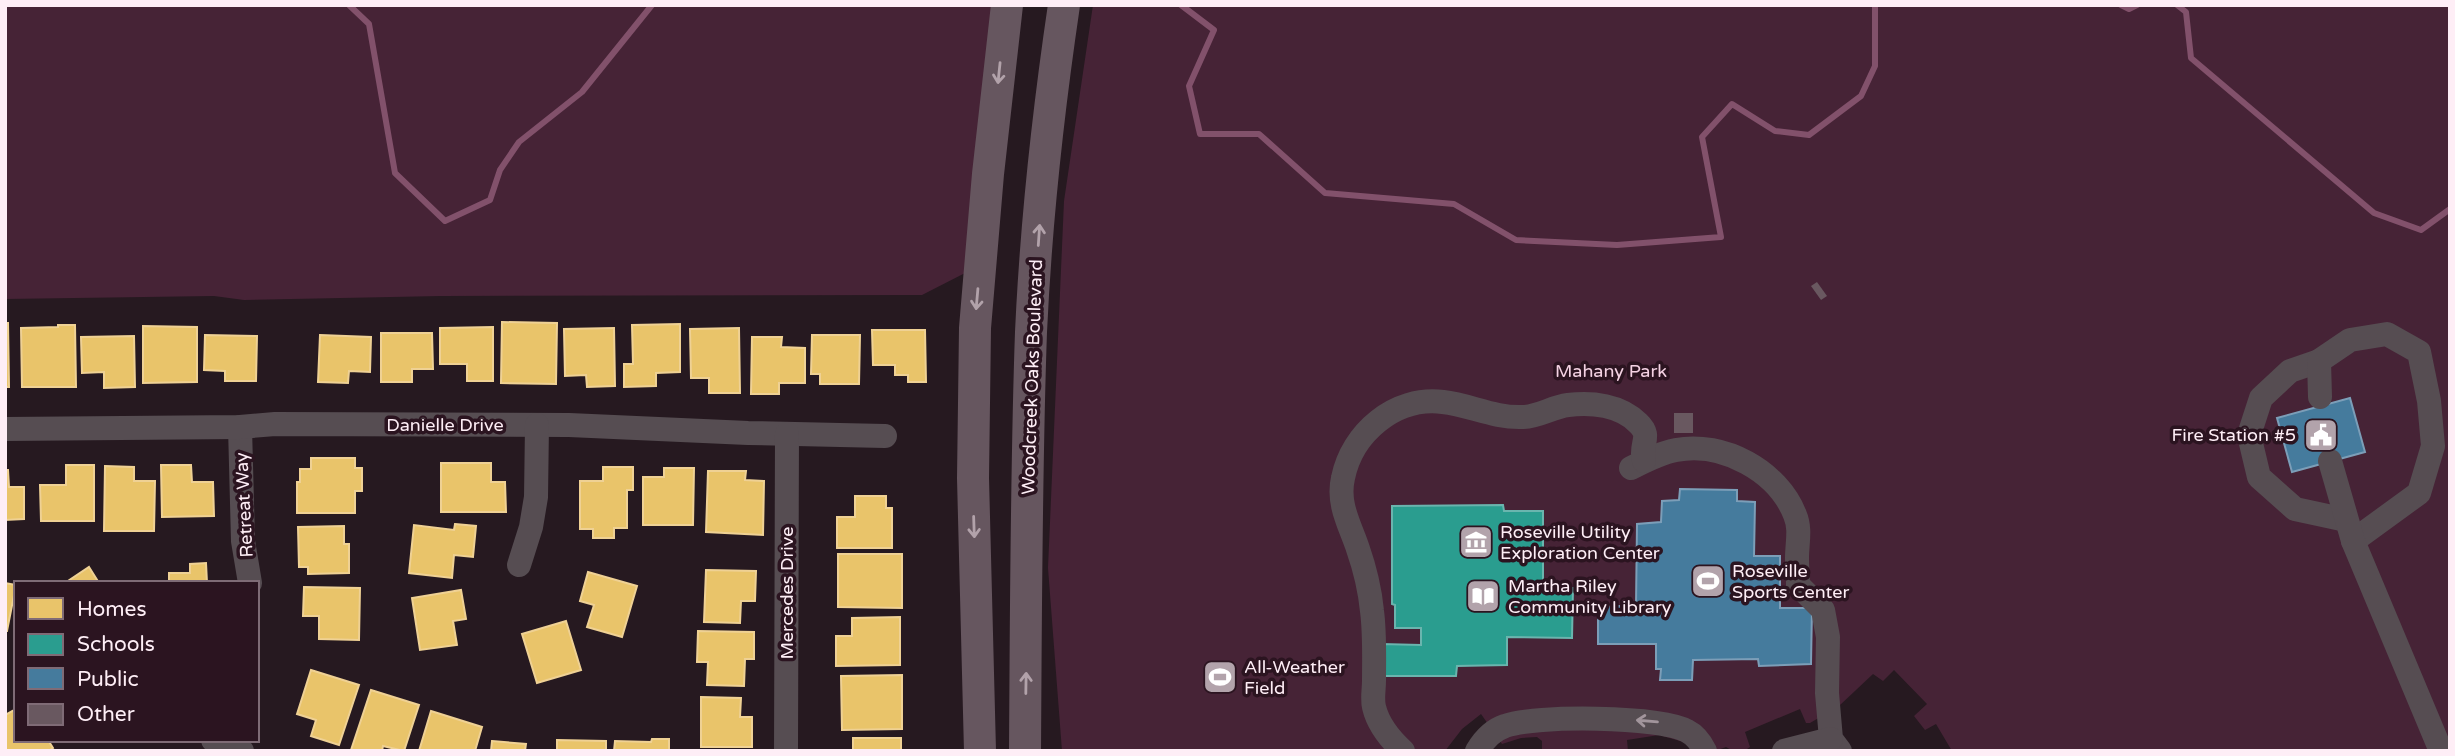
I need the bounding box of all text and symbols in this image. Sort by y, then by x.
one-way arrow [992,61,1005,84]
one-way arrow [1032,224,1045,247]
street label: Woodcreek Oaks Boulevard [1017,259,1047,495]
one-way arrow [970,288,983,310]
park label: Mahany Park [1555,360,1667,382]
street label: Danielle Drive [386,414,504,436]
public building icon: Fire Station #5 [2302,416,2340,454]
place label: Fire Station #5 [2172,424,2296,446]
street label: Retreat Way [230,452,258,558]
one-way arrow [967,515,981,538]
place label: Roseville Utility Exploration Center [1500,521,1660,564]
museum icon: Roseville Utility Exploration Center [1457,523,1495,561]
street label: Mercedes Drive [776,527,798,659]
place label: Roseville Sports Center [1732,560,1849,603]
sports icon: Roseville Sports Center [1689,562,1727,600]
place label: Martha Riley Community Library [1508,575,1672,618]
library icon: Martha Riley Community Library [1464,577,1502,615]
legend [14,581,259,742]
text: Homes [77,597,147,622]
text: Schools [77,632,155,657]
place label: All-Weather Field [1244,656,1345,699]
sports icon: All-Weather Field [1201,658,1239,696]
text: Public [77,667,139,692]
one-way arrow [1019,671,1033,694]
text: Other [77,702,135,727]
one-way arrow [1637,714,1659,727]

